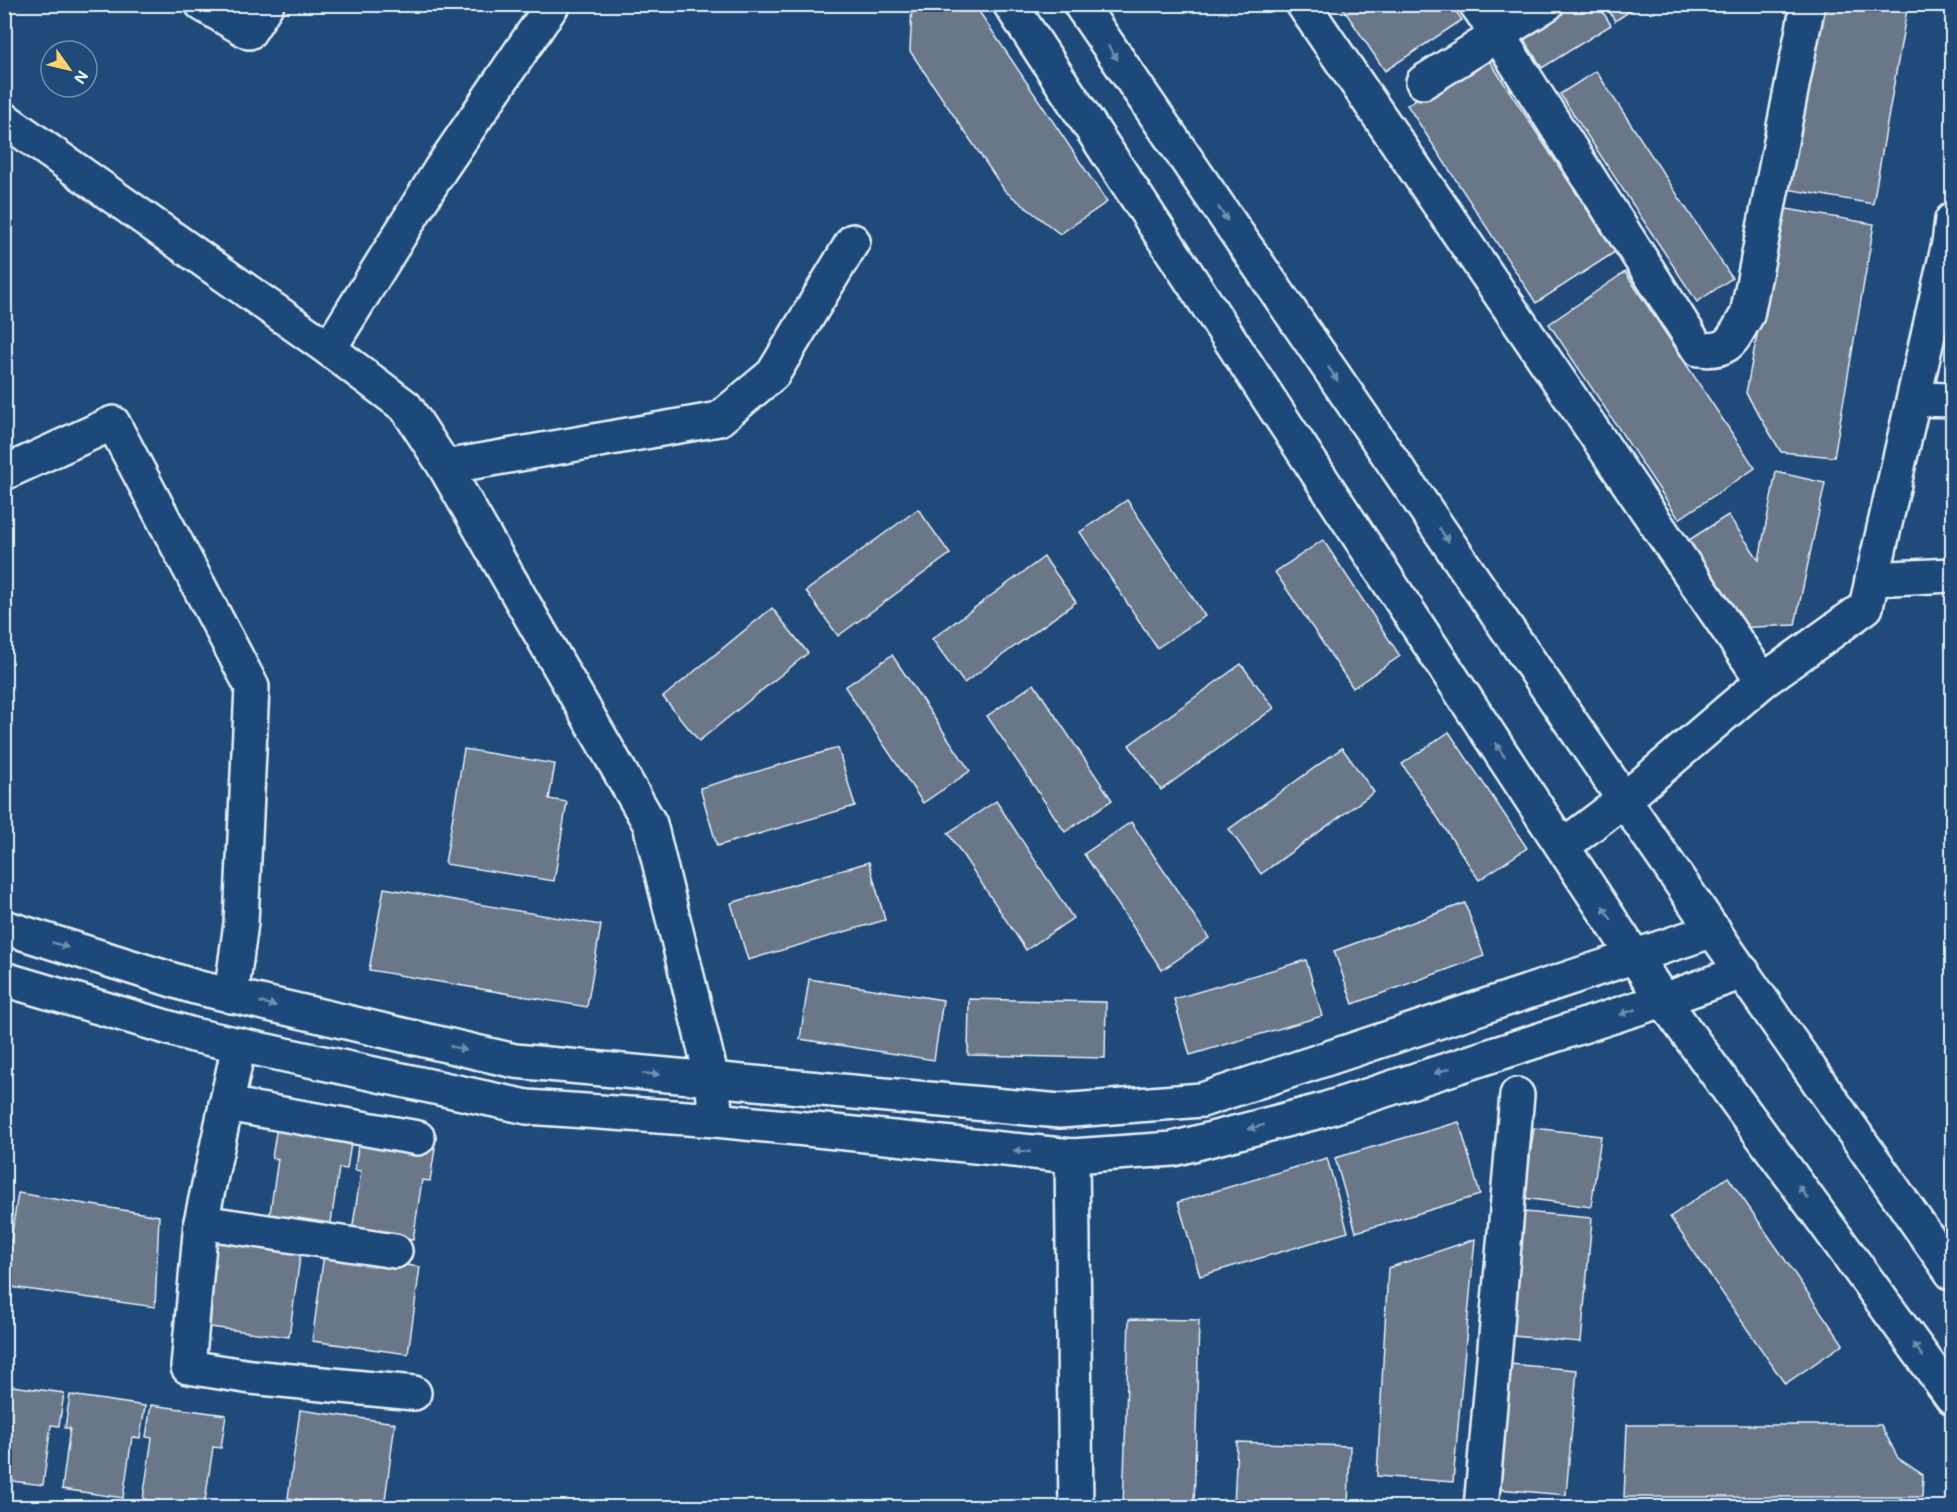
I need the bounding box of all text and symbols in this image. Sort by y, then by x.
north arrow [39,39,99,99]
one-way arrow [1107,44,1119,60]
text: N [70,67,94,89]
one-way arrow [1217,205,1229,221]
one-way arrow [1327,366,1339,382]
one-way arrow [1438,527,1450,543]
one-way arrow [1494,742,1506,758]
one-way arrow [1601,905,1613,921]
one-way arrow [51,941,69,950]
one-way arrow [259,1000,278,1009]
one-way arrow [1619,1007,1637,1017]
one-way arrow [449,1043,467,1053]
one-way arrow [1433,1067,1451,1077]
one-way arrow [641,1069,660,1079]
one-way arrow [1246,1123,1265,1133]
one-way arrow [1012,1146,1031,1156]
one-way arrow [1797,1185,1809,1201]
one-way arrow [1912,1343,1924,1359]

